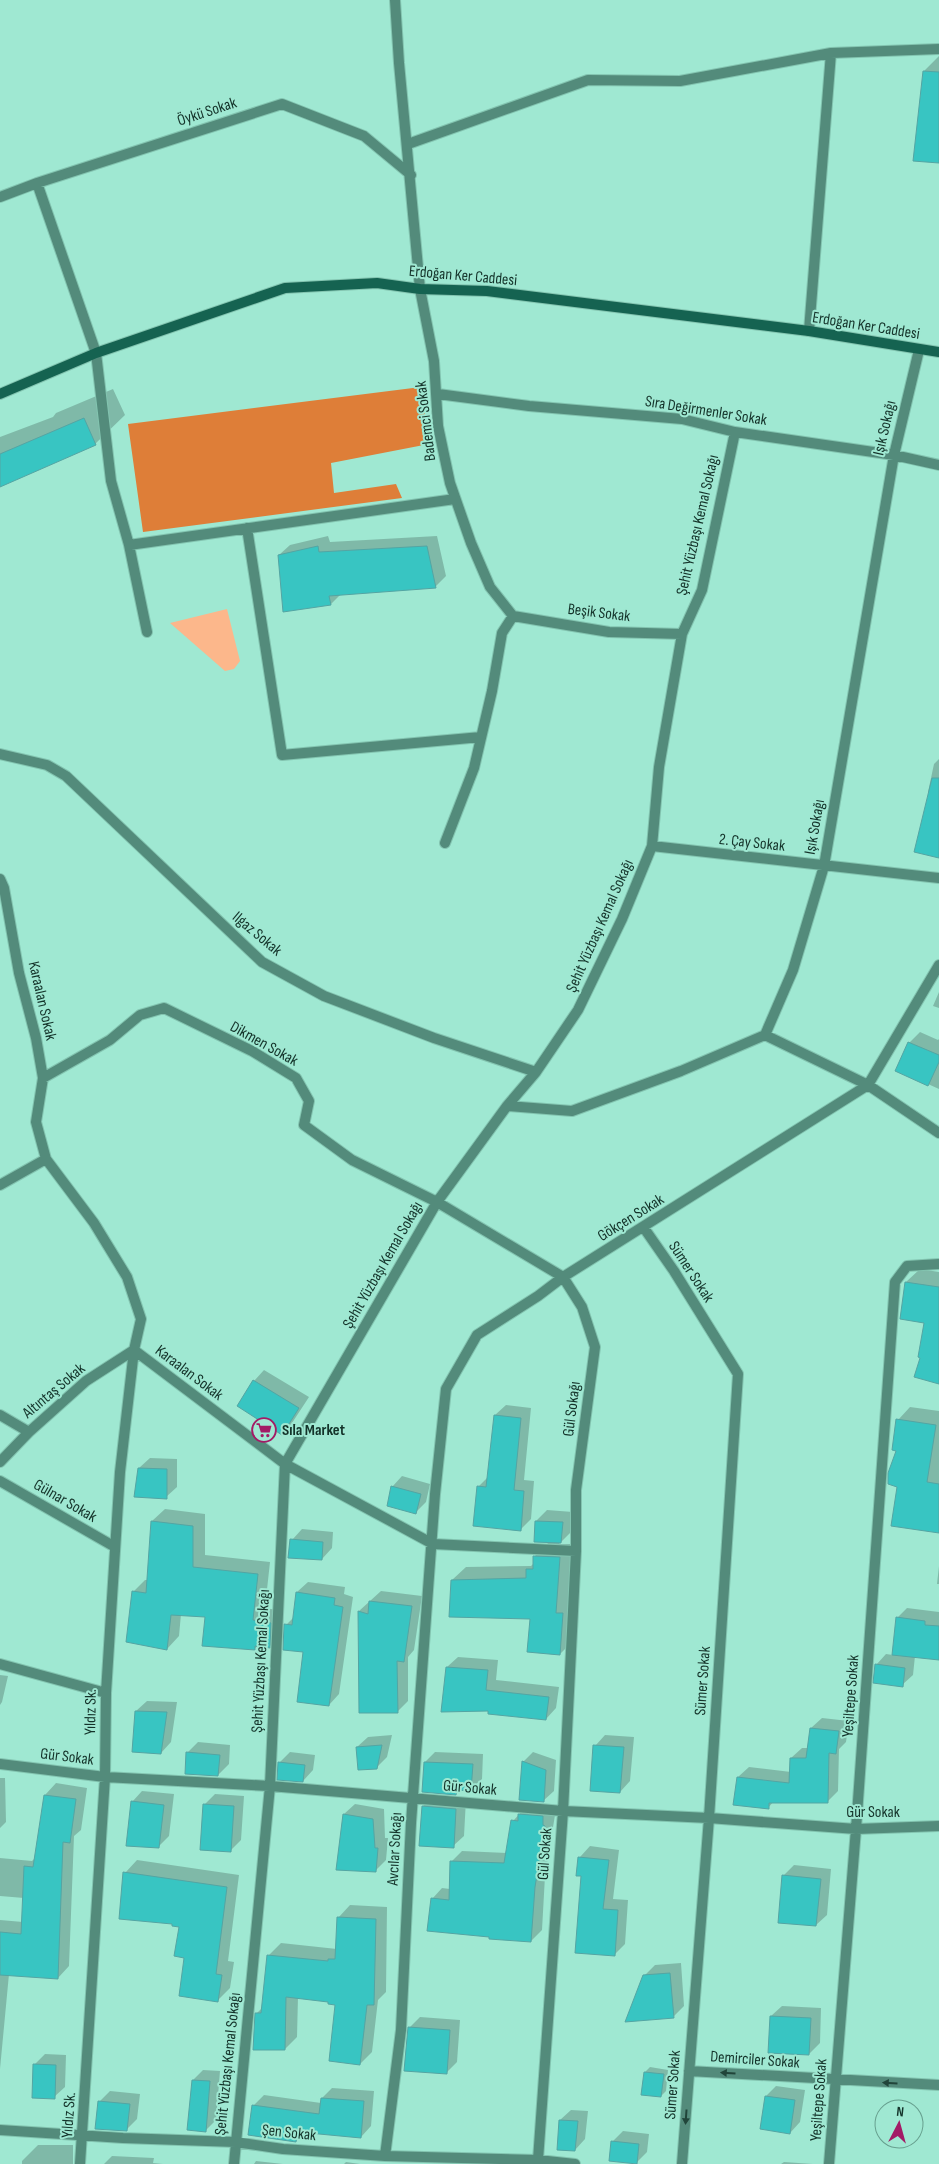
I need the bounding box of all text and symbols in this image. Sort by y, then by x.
street label: Öykü Sokak [175,93,239,131]
street label: Erdoğan Ker Caddesi [408,262,518,290]
street label: Erdoğan Ker Caddesi [811,308,921,344]
street label: Bademci Sokak [412,380,440,462]
street label: Sıra Değirmenler Sokak [644,392,768,430]
street label: Işık Sokağı [869,399,901,457]
street label: Şehit Yüzbaşı Kemal Sokağı [673,453,723,597]
street label: Beşik Sokak [567,600,631,626]
street label: Işık Sokağı [801,798,829,856]
street label: 2. Çay Sokak [718,830,786,856]
street label: Şehit Yüzbaşı Kemal Sokağı [562,857,638,995]
street label: Ilgaz Sokak [228,908,286,960]
street label: Karaalan Sokak [24,960,60,1042]
street label: Dikmen Sokak [227,1018,301,1070]
street label: Gökçen Sokak [594,1190,668,1246]
street label: Şehit Yüzbaşı Kemal Sokağı [339,1198,427,1332]
street label: Sümer Sokak [664,1238,718,1306]
street label: Karaalan Sokak [151,1341,227,1405]
street label: Altıntaş Sokak [18,1359,89,1423]
street label: Gül Sokağı [559,1380,585,1438]
supermarket icon: Sıla Market [251,1417,277,1443]
place label: Sıla Market [282,1421,345,1440]
street label: Gülnar Sokak [30,1475,100,1527]
street label: Şehit Yüzbaşı Kemal Sokağı [248,1589,274,1733]
street label: Sümer Sokak [691,1646,715,1716]
street label: Yeşiltepe Sokak [839,1654,863,1738]
street label: Yıldız Sk. [81,1689,101,1735]
street label: Gür Sokak [39,1744,95,1770]
street label: Gür Sokak [442,1776,498,1800]
street label: Gür Sokak [846,1803,900,1822]
street label: Avcılar Sokağı [384,1812,406,1887]
street label: Gül Sokak [534,1827,556,1881]
street label: Şehit Yüzbaşı Kemal Sokağı [211,1992,245,2136]
street label: Demirciler Sokak [710,2047,800,2073]
street label: Sümer Sokak [661,2050,685,2120]
street label: Yeşiltepe Sokak [807,2058,831,2142]
one-way arrow [720,2069,736,2077]
one-way arrow [882,2078,898,2086]
street label: Yıldız Sk. [58,2091,80,2139]
north arrow [874,2099,924,2149]
text: N [896,2103,905,2120]
one-way arrow [681,2110,689,2126]
street label: Şen Sokak [261,2121,317,2145]

